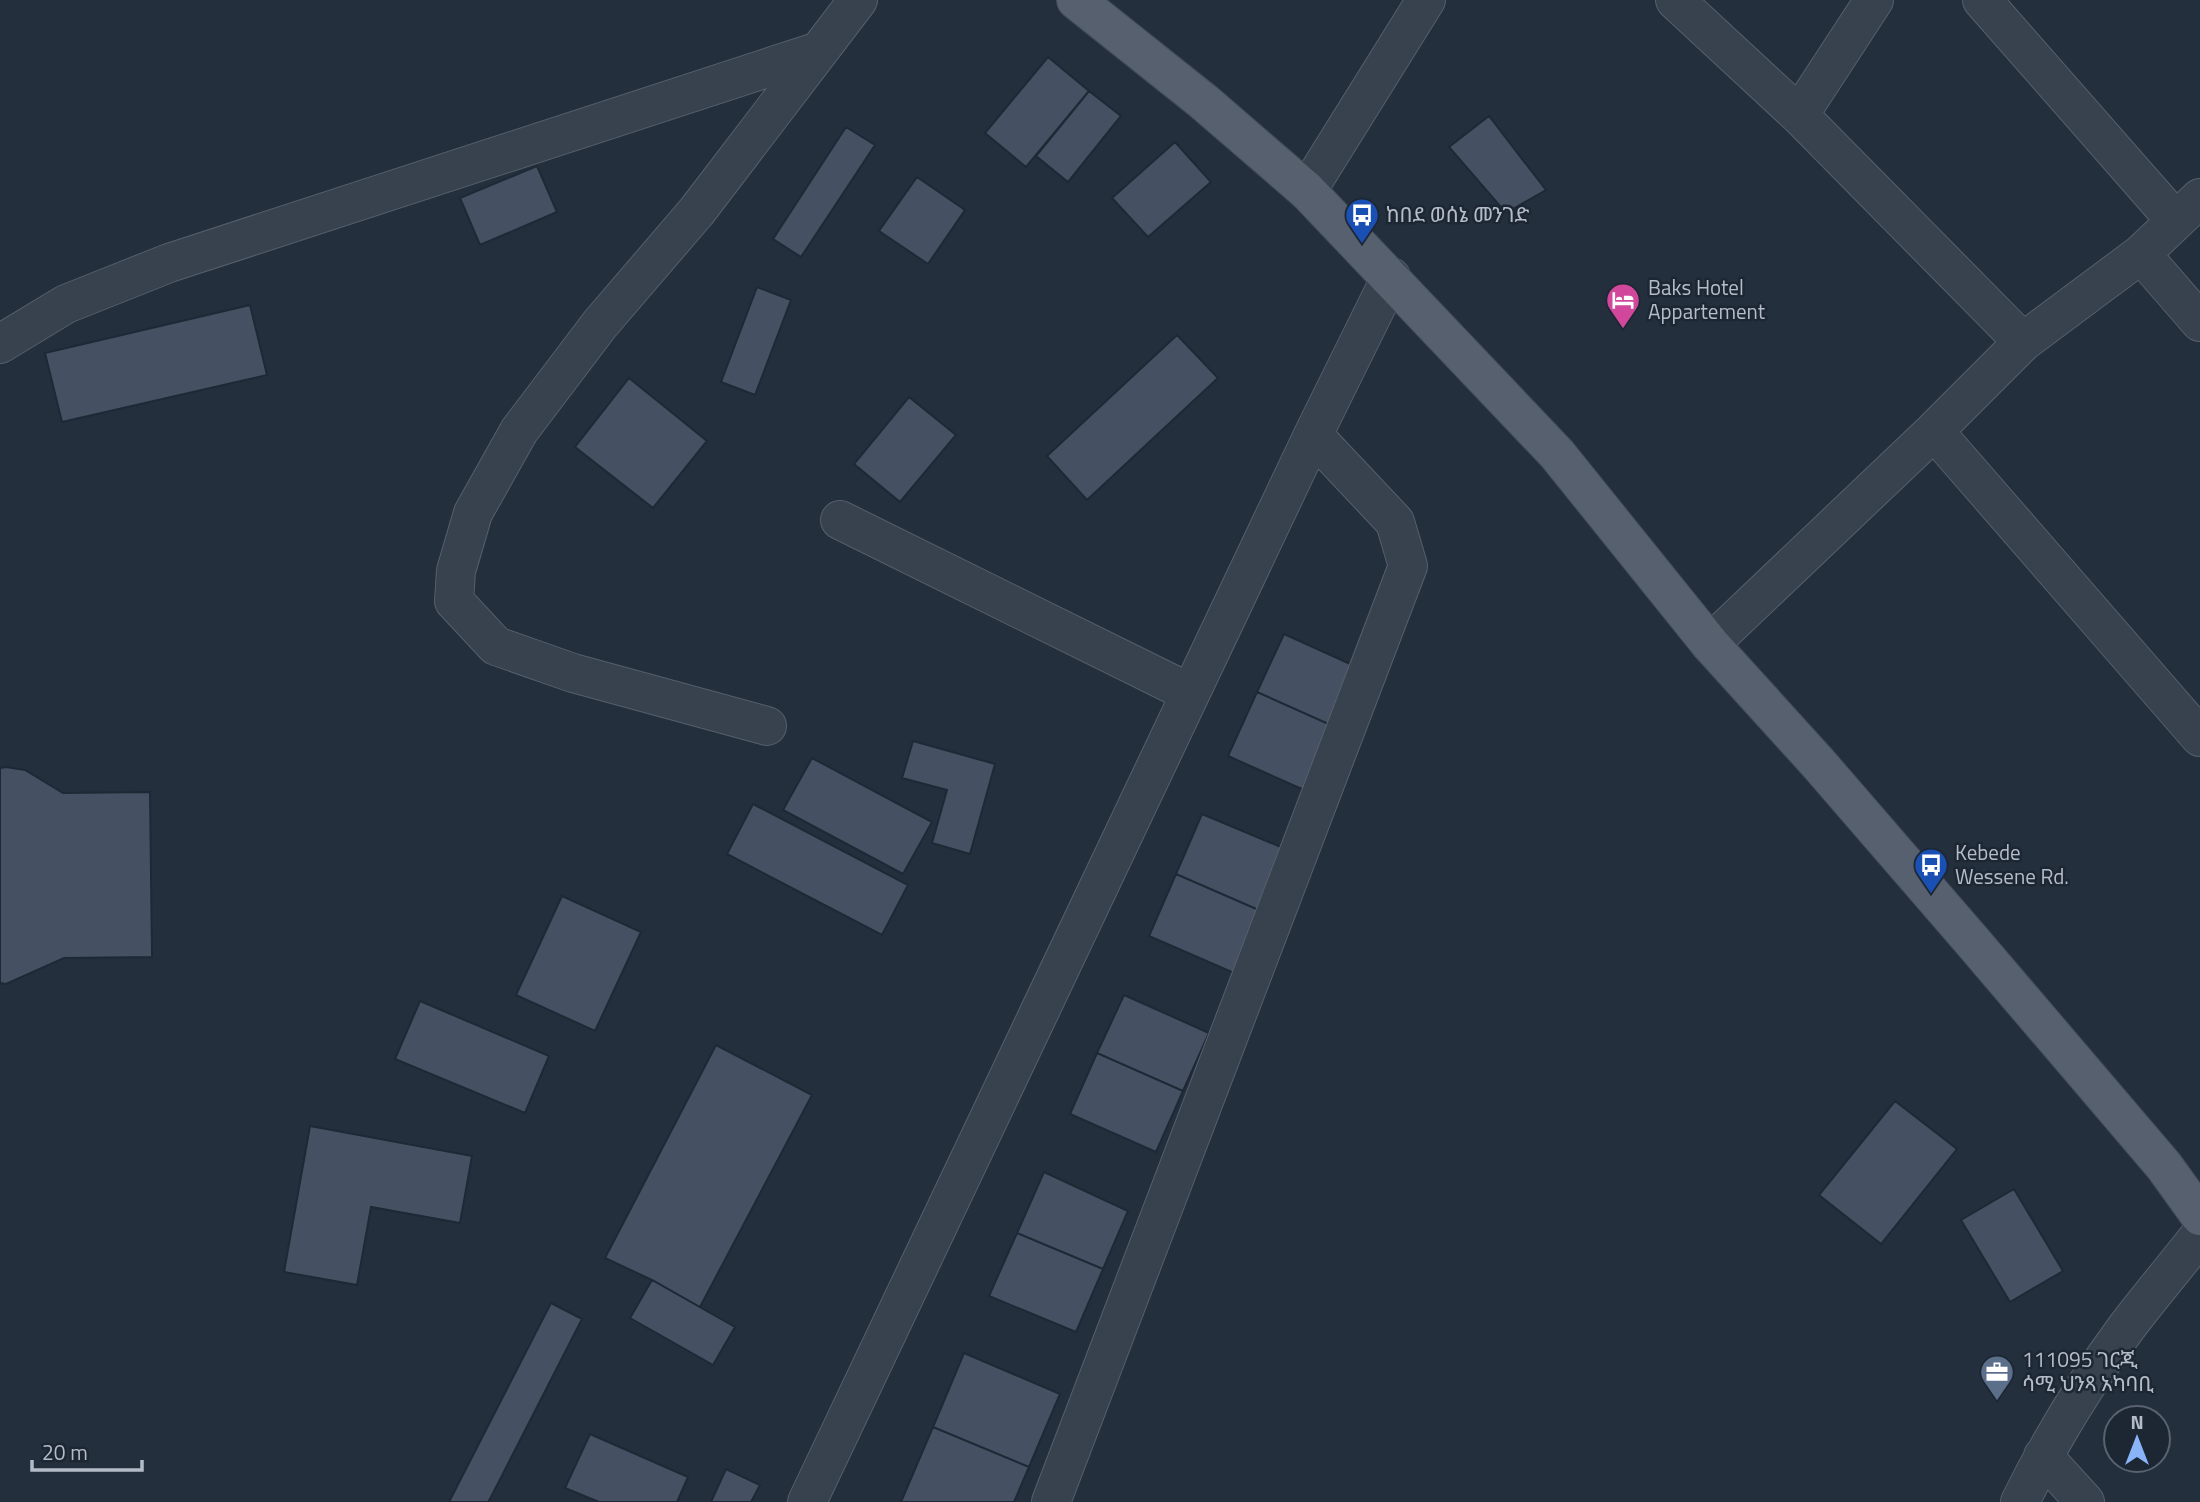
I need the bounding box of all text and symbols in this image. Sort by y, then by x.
bus stop icon: ከበደ ወሰኔ መንገድ [1343,196,1381,245]
place label: ከበደ ወሰኔ መንገድ [1386,198,1529,230]
place label: Baks Hotel Appartement [1648,271,1766,327]
hotel icon: Baks Hotel Appartement [1604,281,1642,330]
place label: Kebede Wessene Rd. [1955,836,2069,892]
bus stop icon: Kebede Wessene Rd. [1912,846,1950,895]
place label: 111095 ገርጂ ሳሚ ህንጻ አካባቢ [2022,1343,2154,1399]
office icon: 111095 ገርጂ ሳሚ ህንጻ አካባቢ [1978,1353,2016,1402]
north arrow [2102,1404,2172,1474]
text: N [2130,1407,2144,1436]
scale bar [32,1428,142,1472]
text: 20 m [42,1436,88,1468]

